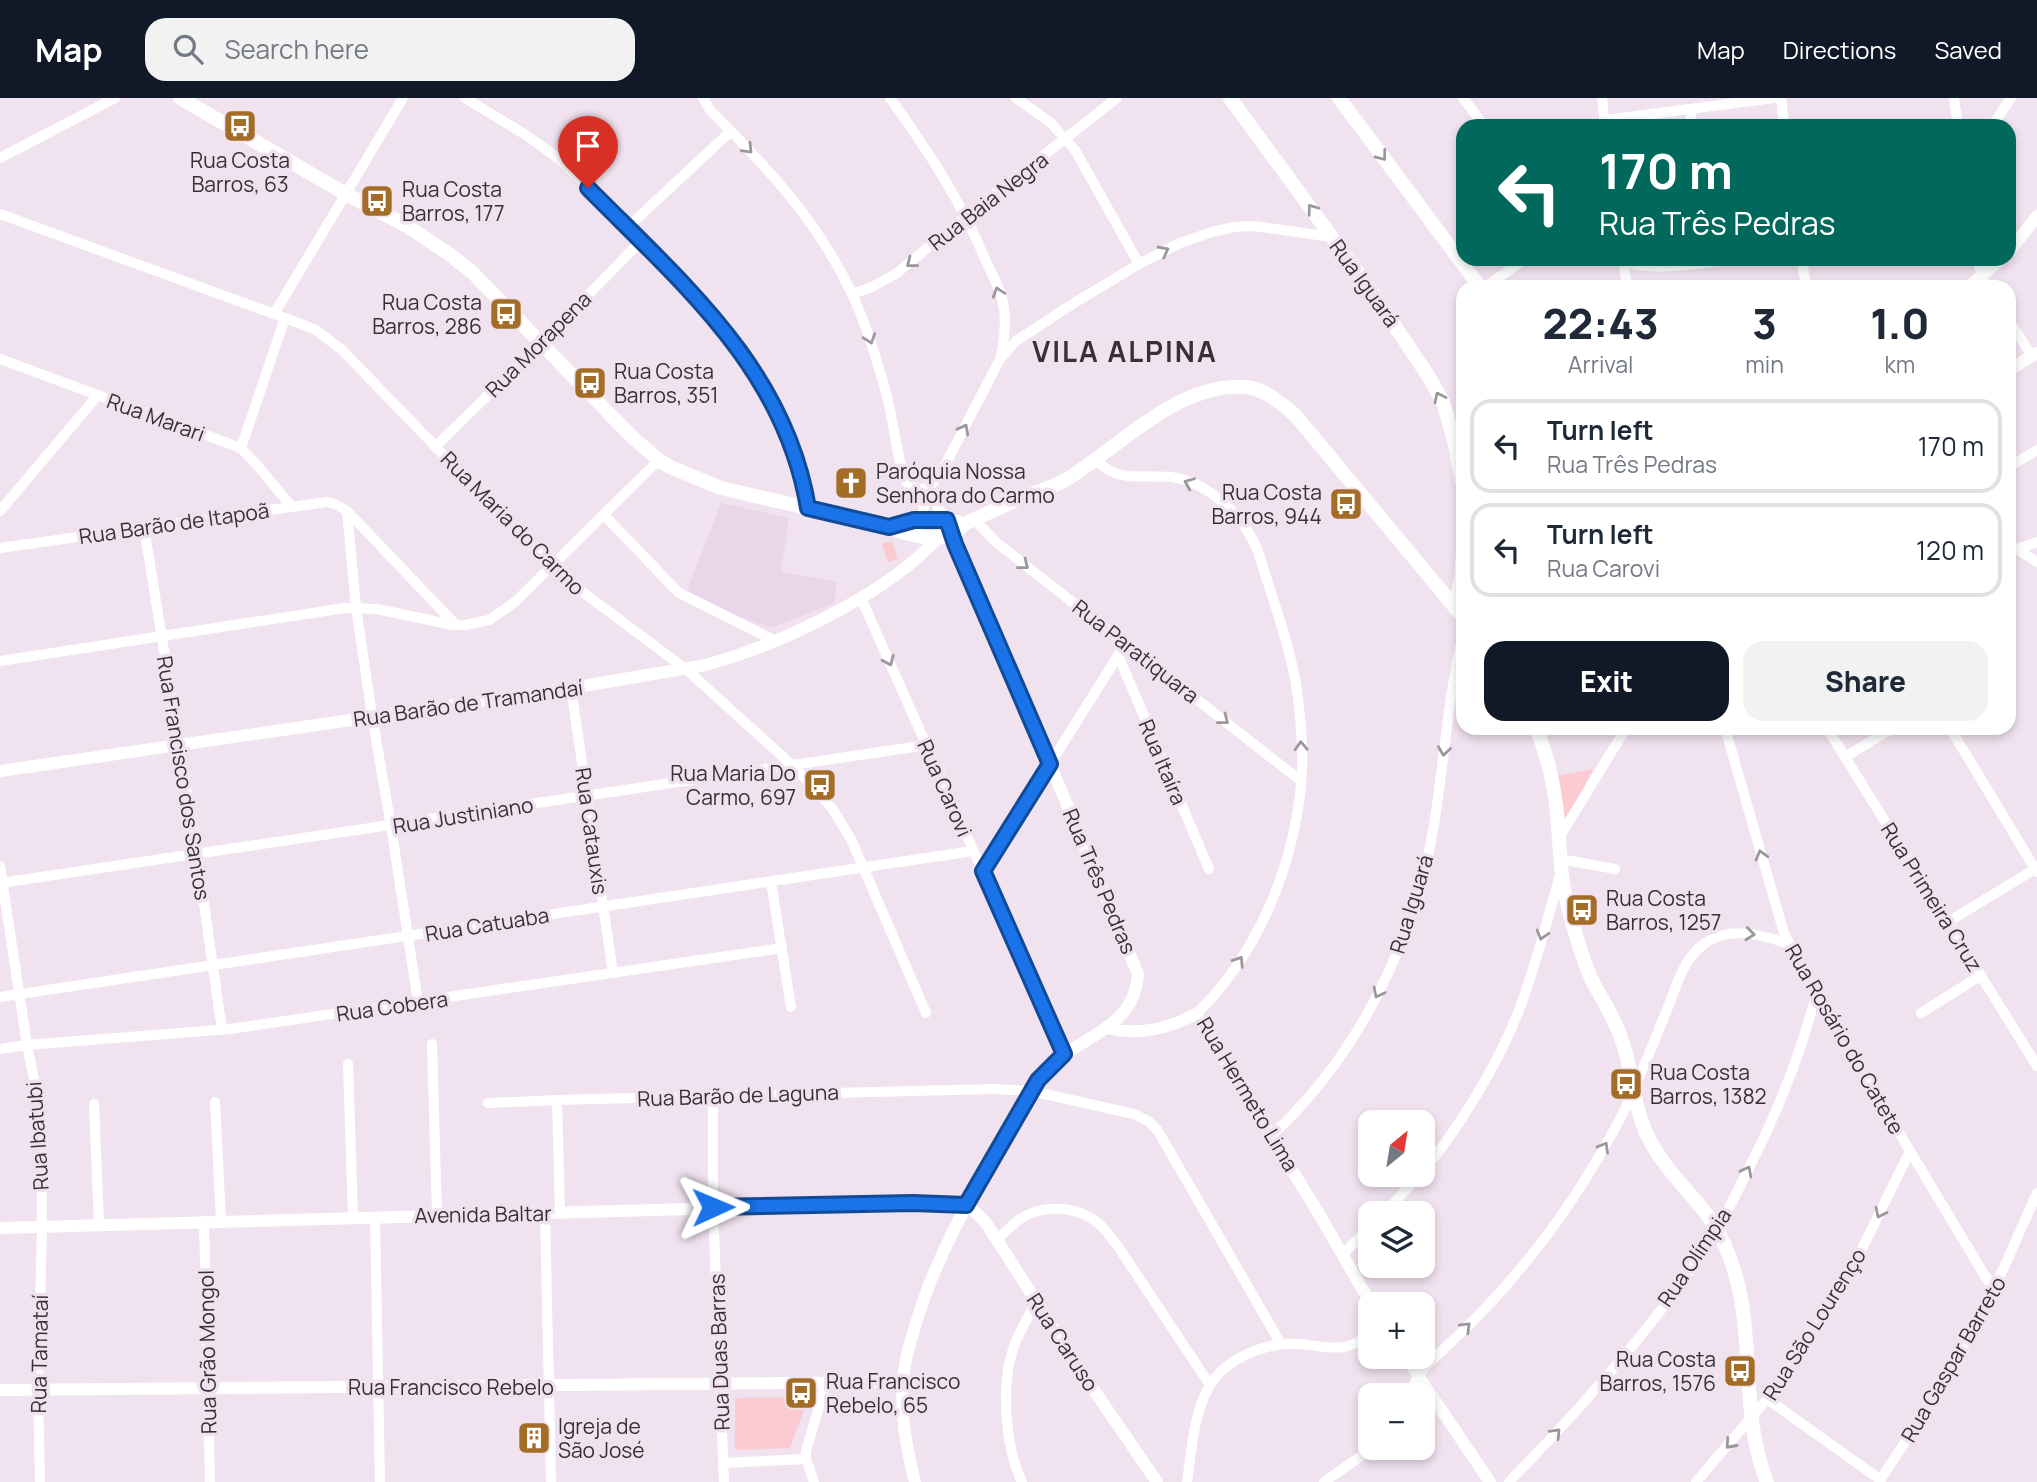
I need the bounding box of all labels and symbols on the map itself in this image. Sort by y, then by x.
bus stop icon: Rua Costa Barros, 63 [221,107,259,145]
pin [558,116,618,188]
one-way arrow [739,141,752,154]
street label: Rua Baia Negra [922,145,1054,257]
place label: Rua Costa Barros, 63 [190,146,290,198]
one-way arrow [1374,148,1387,161]
place label: Rua Costa Barros, 177 [402,175,504,227]
bus stop icon: Rua Costa Barros, 177 [358,182,396,220]
one-way arrow [1308,204,1320,217]
street label: Rua Iguará [1324,234,1406,332]
one-way arrow [1157,246,1169,259]
one-way arrow [906,254,918,267]
street label: Rua Morapena [479,285,597,403]
one-way arrow [992,287,1006,299]
place label: Rua Costa Barros, 286 [372,288,482,340]
bus stop icon: Rua Costa Barros, 286 [487,295,525,333]
one-way arrow [862,332,876,344]
district label: VILA ALPINA [1032,332,1218,370]
place label: Rua Costa Barros, 351 [614,357,719,409]
bus stop icon: Rua Costa Barros, 351 [571,364,609,402]
street label: Rua Marari [103,386,209,448]
one-way arrow [1434,392,1448,404]
one-way arrow [956,424,969,437]
street label: Rua Maria do Carmo [435,445,591,601]
place label: Paróquia Nossa Senhora do Carmo [876,457,1055,509]
church icon: Paróquia Nossa Senhora do Carmo [832,464,870,502]
one-way arrow [1183,478,1195,492]
place label: Rua Costa Barros, 944 [1211,478,1322,530]
bus stop icon: Rua Costa Barros, 944 [1327,485,1365,523]
street label: Rua Barão de Itapoã [77,496,271,550]
one-way arrow [1017,557,1029,570]
street label: Rua Paratiquara [1067,593,1205,709]
one-way arrow [881,653,895,666]
street label: Rua Francisco dos Santos [151,654,217,902]
street label: Rua Barão de Tramandaí [351,673,585,733]
one-way arrow [1216,711,1228,724]
street label: Rua Itaíra [1132,715,1194,809]
street label: Rua Carovi [911,735,979,841]
one-way arrow [1294,740,1309,751]
one-way arrow [1437,745,1452,757]
place label: Rua Maria Do Carmo, 697 [670,759,796,811]
street label: Rua Catauxis [569,766,615,896]
bus stop icon: Rua Maria Do Carmo, 697 [801,766,839,804]
street label: Rua Justiniano [391,790,535,840]
street label: Rua Três Pedras [1057,804,1143,958]
street label: Rua Primeira Cruz [1875,817,1989,977]
one-way arrow [1755,849,1769,861]
street label: Rua Iguará [1383,851,1439,957]
place label: Rua Costa Barros, 1257 [1606,884,1721,936]
bus stop icon: Rua Costa Barros, 1257 [1563,891,1601,929]
street label: Rua Catuaba [423,900,551,948]
one-way arrow [1744,926,1756,941]
one-way arrow [1536,929,1551,941]
street label: Rua Rosário do Catete [1779,939,1911,1139]
one-way arrow [1231,956,1243,969]
street label: Rua Cobera [334,984,450,1028]
one-way arrow [1373,986,1387,998]
street label: Rua Hermeto Lima [1191,1012,1305,1176]
place label: Rua Costa Barros, 1382 [1650,1058,1767,1110]
bus stop icon: Rua Costa Barros, 1382 [1607,1065,1645,1103]
street label: Rua Barão de Laguna [637,1077,839,1113]
street label: Rua Ibatubi [19,1081,55,1191]
north arrow [1358,1110,1435,1186]
one-way arrow [1596,1142,1609,1155]
one-way arrow [1739,1166,1753,1178]
position arrow [676,1170,750,1244]
street label: Avenida Baltar [414,1199,552,1229]
street label: Rua Olímpia [1651,1202,1737,1312]
one-way arrow [1874,1206,1888,1218]
street label: Rua São Lourenço [1756,1243,1872,1405]
street label: Rua Grão Mongol [192,1270,222,1434]
street label: Rua Gaspar Barreto [1894,1271,2012,1447]
street label: Rua Duas Barras [702,1273,736,1431]
street label: Rua Caruso [1021,1288,1105,1396]
street label: Rua Tamataí [24,1294,54,1414]
one-way arrow [1458,1323,1471,1336]
place label: Rua Costa Barros, 1576 [1600,1345,1716,1397]
bus stop icon: Rua Costa Barros, 1576 [1721,1352,1759,1390]
place label: Rua Francisco Rebelo, 65 [826,1367,960,1419]
street label: Rua Francisco Rebelo [348,1373,554,1401]
bus stop icon: Rua Francisco Rebelo, 65 [782,1374,820,1412]
place label: Igreja de São José [558,1412,645,1464]
building icon: Igreja de São José [515,1419,553,1457]
one-way arrow [1547,1428,1560,1441]
one-way arrow [1725,1436,1738,1449]

